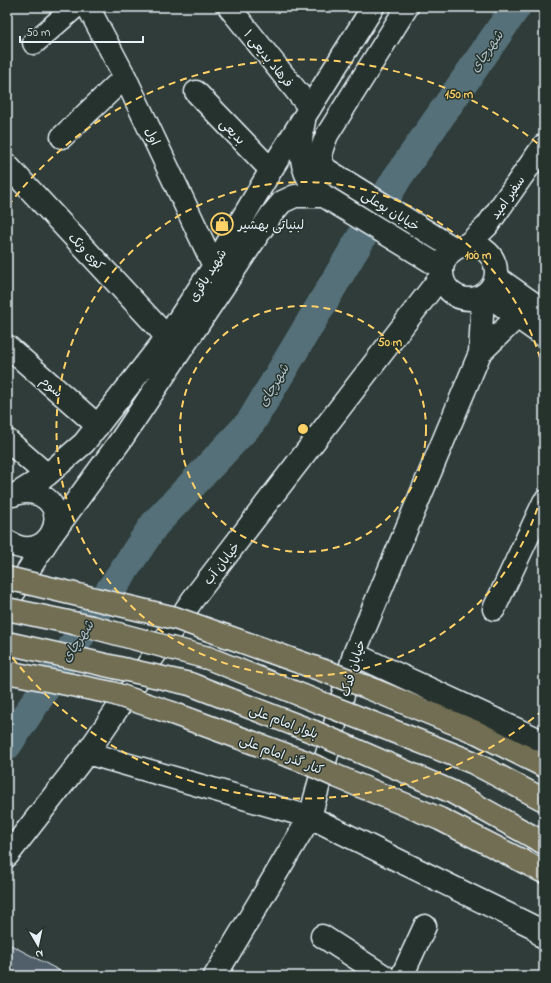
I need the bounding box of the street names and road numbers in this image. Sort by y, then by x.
street label: فرهاد بدیعی ۱ [239,26,297,92]
street label: بدیعی [215,115,249,149]
street label: اول [139,124,164,149]
street label: سفیر امید [486,172,530,224]
street label: خیابان بوعلی [358,186,423,237]
street label: کوی ونک [63,229,109,276]
street label: شهید باقری [185,246,232,306]
street label: سوم [35,372,67,402]
street label: خیابان آب [199,538,245,589]
street label: خیابان فدک [336,638,371,699]
street label: بلوار امام علی [246,701,321,744]
street label: کنار گذر امام علی [237,731,327,780]

